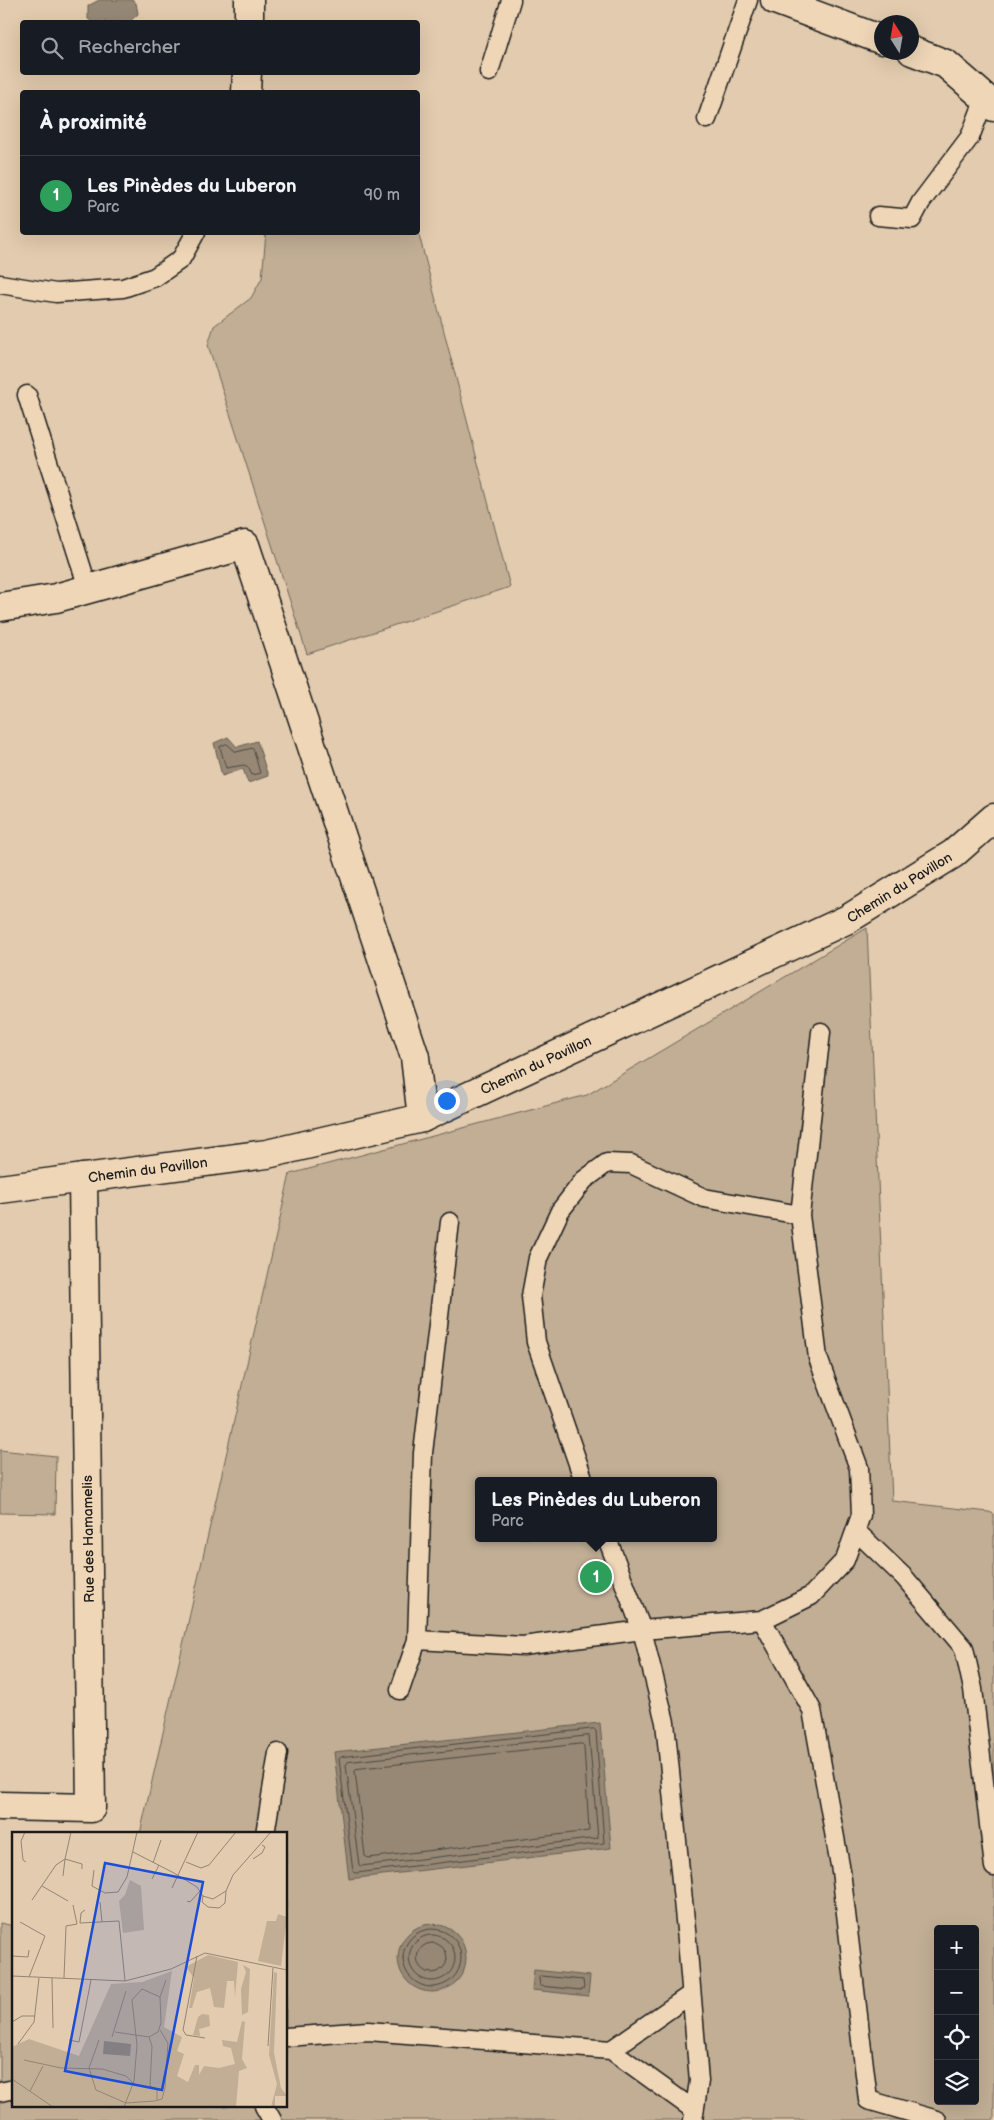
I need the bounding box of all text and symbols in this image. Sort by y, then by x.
north arrow [874,15,919,60]
search box [20,20,420,75]
icon: search [38,34,66,62]
text: Rechercher [78,36,180,59]
text: À proximité [40,110,147,135]
text: Les Pinèdes du Luberon [87,175,297,198]
text: 1 [53,186,59,205]
text: 90 m [364,186,400,205]
text: Parc [87,198,119,217]
street label: Chemin du Pavillon [844,849,955,927]
street label: Chemin du Pavillon [478,1032,594,1098]
your location [434,1088,460,1114]
street label: Chemin du Pavillon [87,1154,209,1186]
street label: Rue des Hamamelis [79,1475,98,1603]
popup [475,1477,717,1542]
text: Les Pinèdes du Luberon [491,1489,701,1512]
text: Parc [491,1512,524,1531]
pin: 1 [580,1558,612,1596]
inset map [12,1832,288,2108]
map controls [934,1925,979,2105]
button: + [934,1925,979,1970]
button: − [934,1970,979,2015]
button: locate [934,2015,979,2060]
button: layers [934,2060,979,2105]

